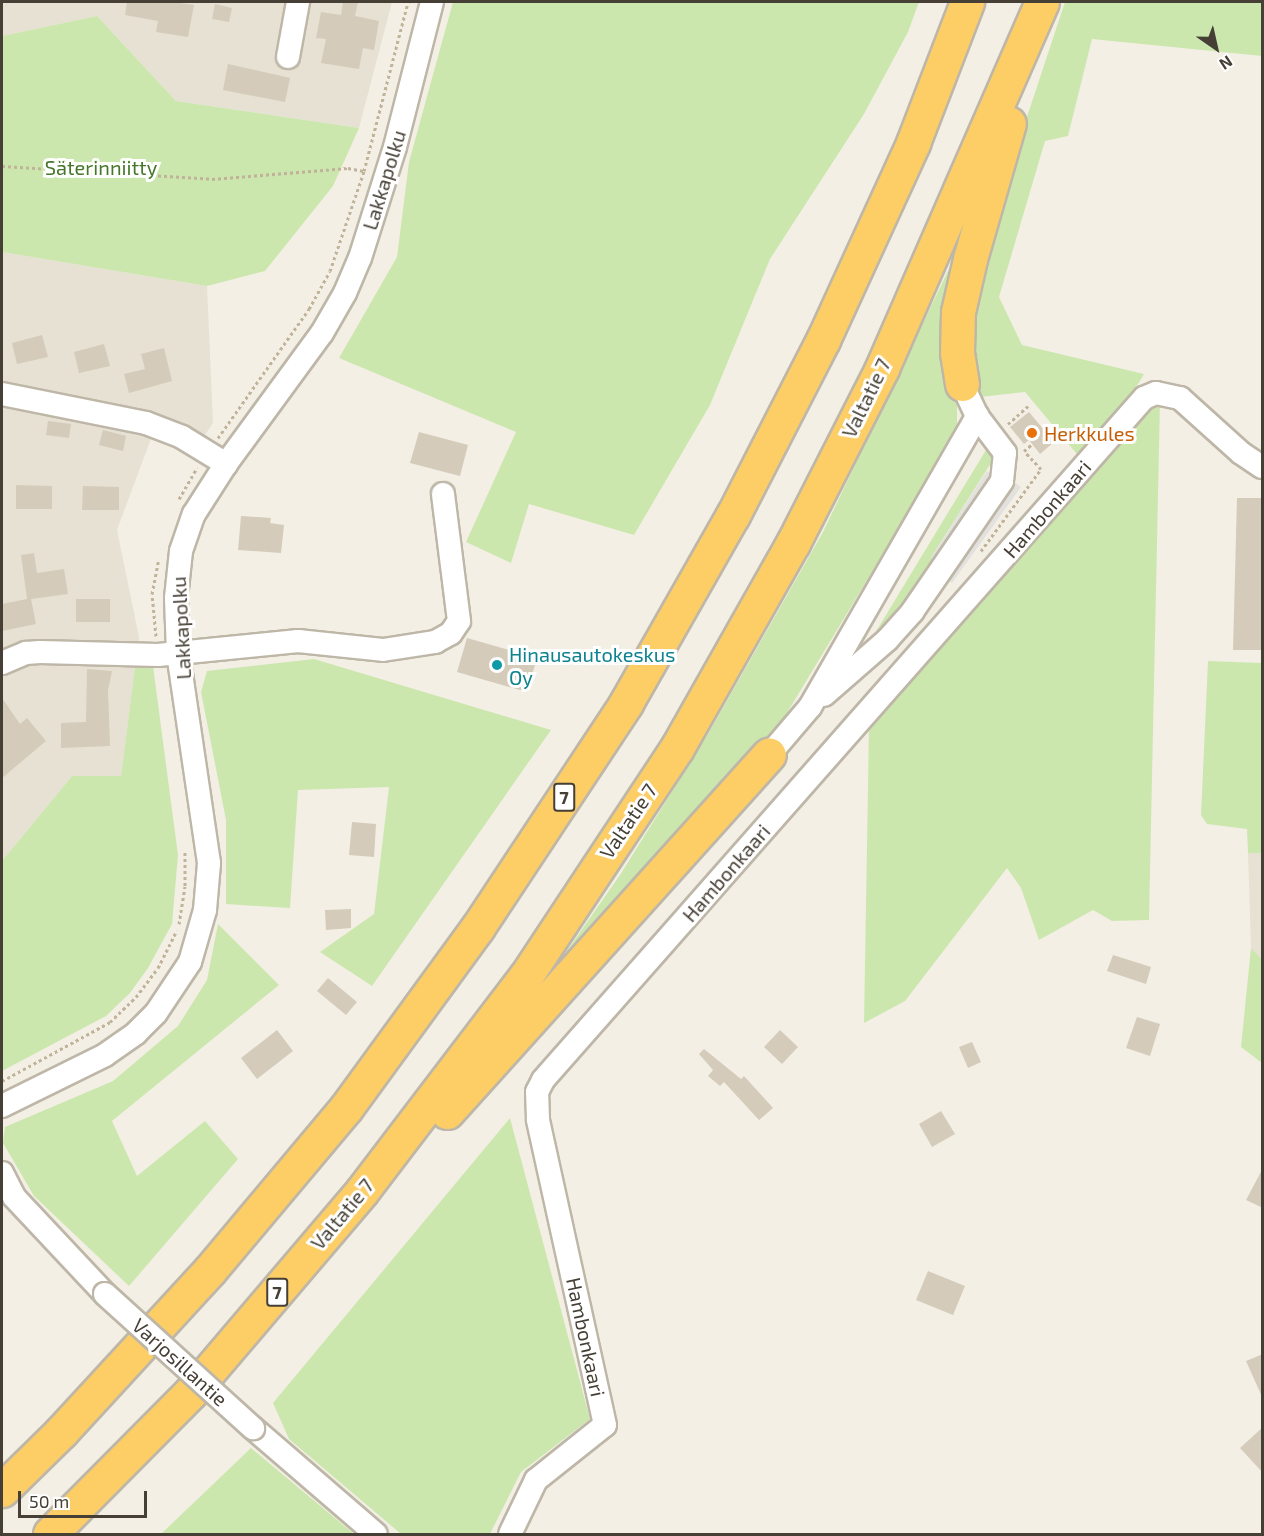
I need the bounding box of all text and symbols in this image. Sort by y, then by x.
north arrow [1186,18,1246,78]
text: N [1216,52,1236,74]
street label: Lakkapolku [357,127,411,233]
park label: Säterinniitty [45,155,157,179]
street label: Valtatie 7 [837,355,895,441]
place label: Herkkules [1044,421,1135,445]
marker: Herkkules [1025,426,1039,440]
street label: Hambonkaari [998,455,1096,563]
street label: Lakkapolku [166,576,196,680]
place label: Hinausautokeskus Oy [509,642,675,689]
marker: Hinausautokeskus Oy [490,658,504,672]
street label: Valtatie 7 [594,779,662,863]
road number: 7 [552,782,576,812]
street label: Hambonkaari [677,819,775,927]
street label: Valtatie 7 [305,1174,379,1254]
street label: Hambonkaari [562,1275,610,1399]
road number: 7 [265,1277,289,1307]
street label: Varjosillantie [127,1313,233,1411]
scale bar [21,1479,150,1517]
text: 50 m [29,1490,69,1512]

